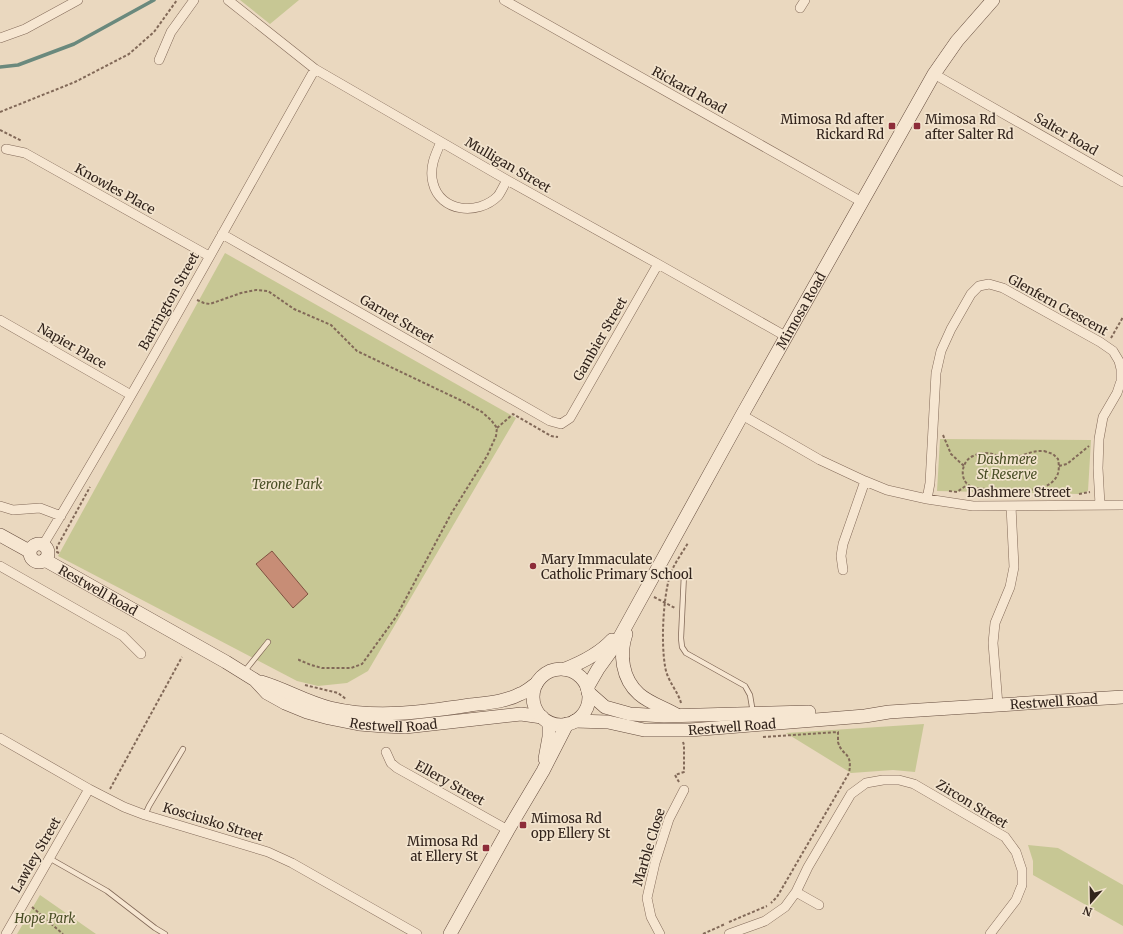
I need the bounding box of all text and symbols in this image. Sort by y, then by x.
street label: Rickard Road [649,63,729,118]
street label: Salter Road [1031,109,1101,159]
place label: Mimosa Rd after Rickard Rd [781,111,884,143]
place label: Mimosa Rd after Salter Rd [925,111,1014,143]
marker: Mimosa Rd after Rickard Rd [887,121,897,131]
marker: Mimosa Rd after Salter Rd [912,121,922,131]
street label: Mulligan Street [462,134,554,196]
street label: Knowles Place [72,160,158,218]
street label: Barrington Street [135,249,203,353]
street label: Mimosa Road [772,269,829,352]
street label: Glenfern Crescent [1005,270,1111,340]
street label: Garnet Street [357,291,437,347]
street label: Gambier Street [569,294,631,384]
street label: Napier Place [34,319,110,373]
park label: Dashmere St Reserve [976,451,1037,483]
park label: Terone Park [252,476,322,493]
street label: Dashmere Street [967,484,1071,501]
place label: Mary Immaculate Catholic Primary School [541,551,693,583]
street label: Restwell Road [56,561,141,619]
marker: Mary Immaculate Catholic Primary School [528,561,538,571]
street label: Restwell Road [1009,690,1098,713]
street label: Restwell Road [348,714,438,736]
street label: Restwell Road [687,715,777,739]
street label: Ellery Street [412,757,488,809]
street label: Zircon Street [933,776,1011,832]
street label: Kosciusko Street [161,799,265,845]
street label: Marble Close [629,806,669,888]
place label: Mimosa Rd opp Ellery St [531,810,610,842]
street label: Lawley Street [7,814,65,896]
marker: Mimosa Rd opp Ellery St [518,820,528,830]
place label: Mimosa Rd at Ellery St [407,833,478,865]
marker: Mimosa Rd at Ellery St [481,843,491,853]
north arrow [1071,882,1111,922]
text: N [1081,903,1094,919]
park label: Hope Park [14,910,75,927]

